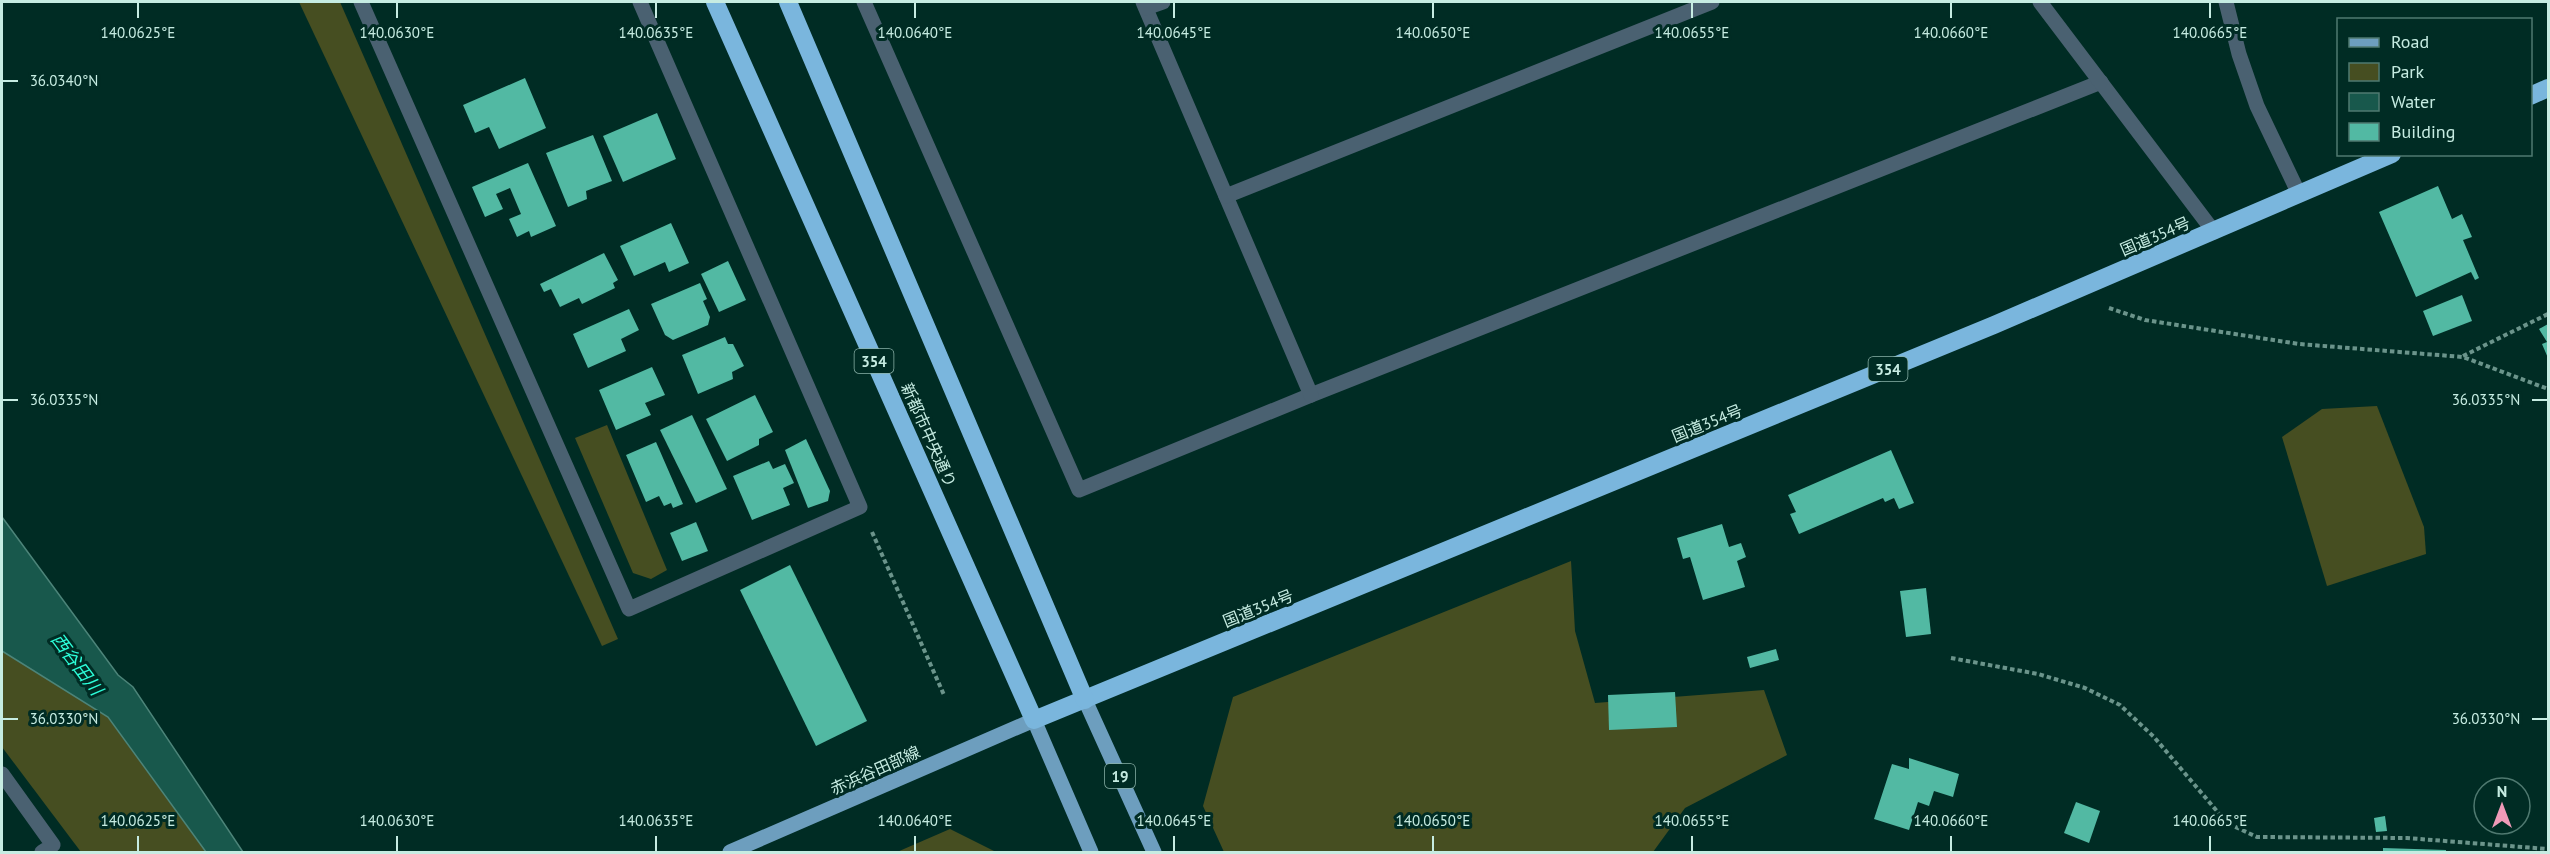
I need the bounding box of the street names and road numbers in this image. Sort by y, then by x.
street label: 国道354号 [2117,212,2193,260]
road number: 354 [854,349,894,373]
road number: 354 [1868,357,1908,381]
street label: 新都市中央通り [897,380,961,490]
street label: 国道354号 [1669,400,1745,446]
street label: 国道354号 [1220,585,1296,631]
street label: 赤浜谷田部線 [827,741,923,799]
road number: 19 [1105,764,1135,788]

